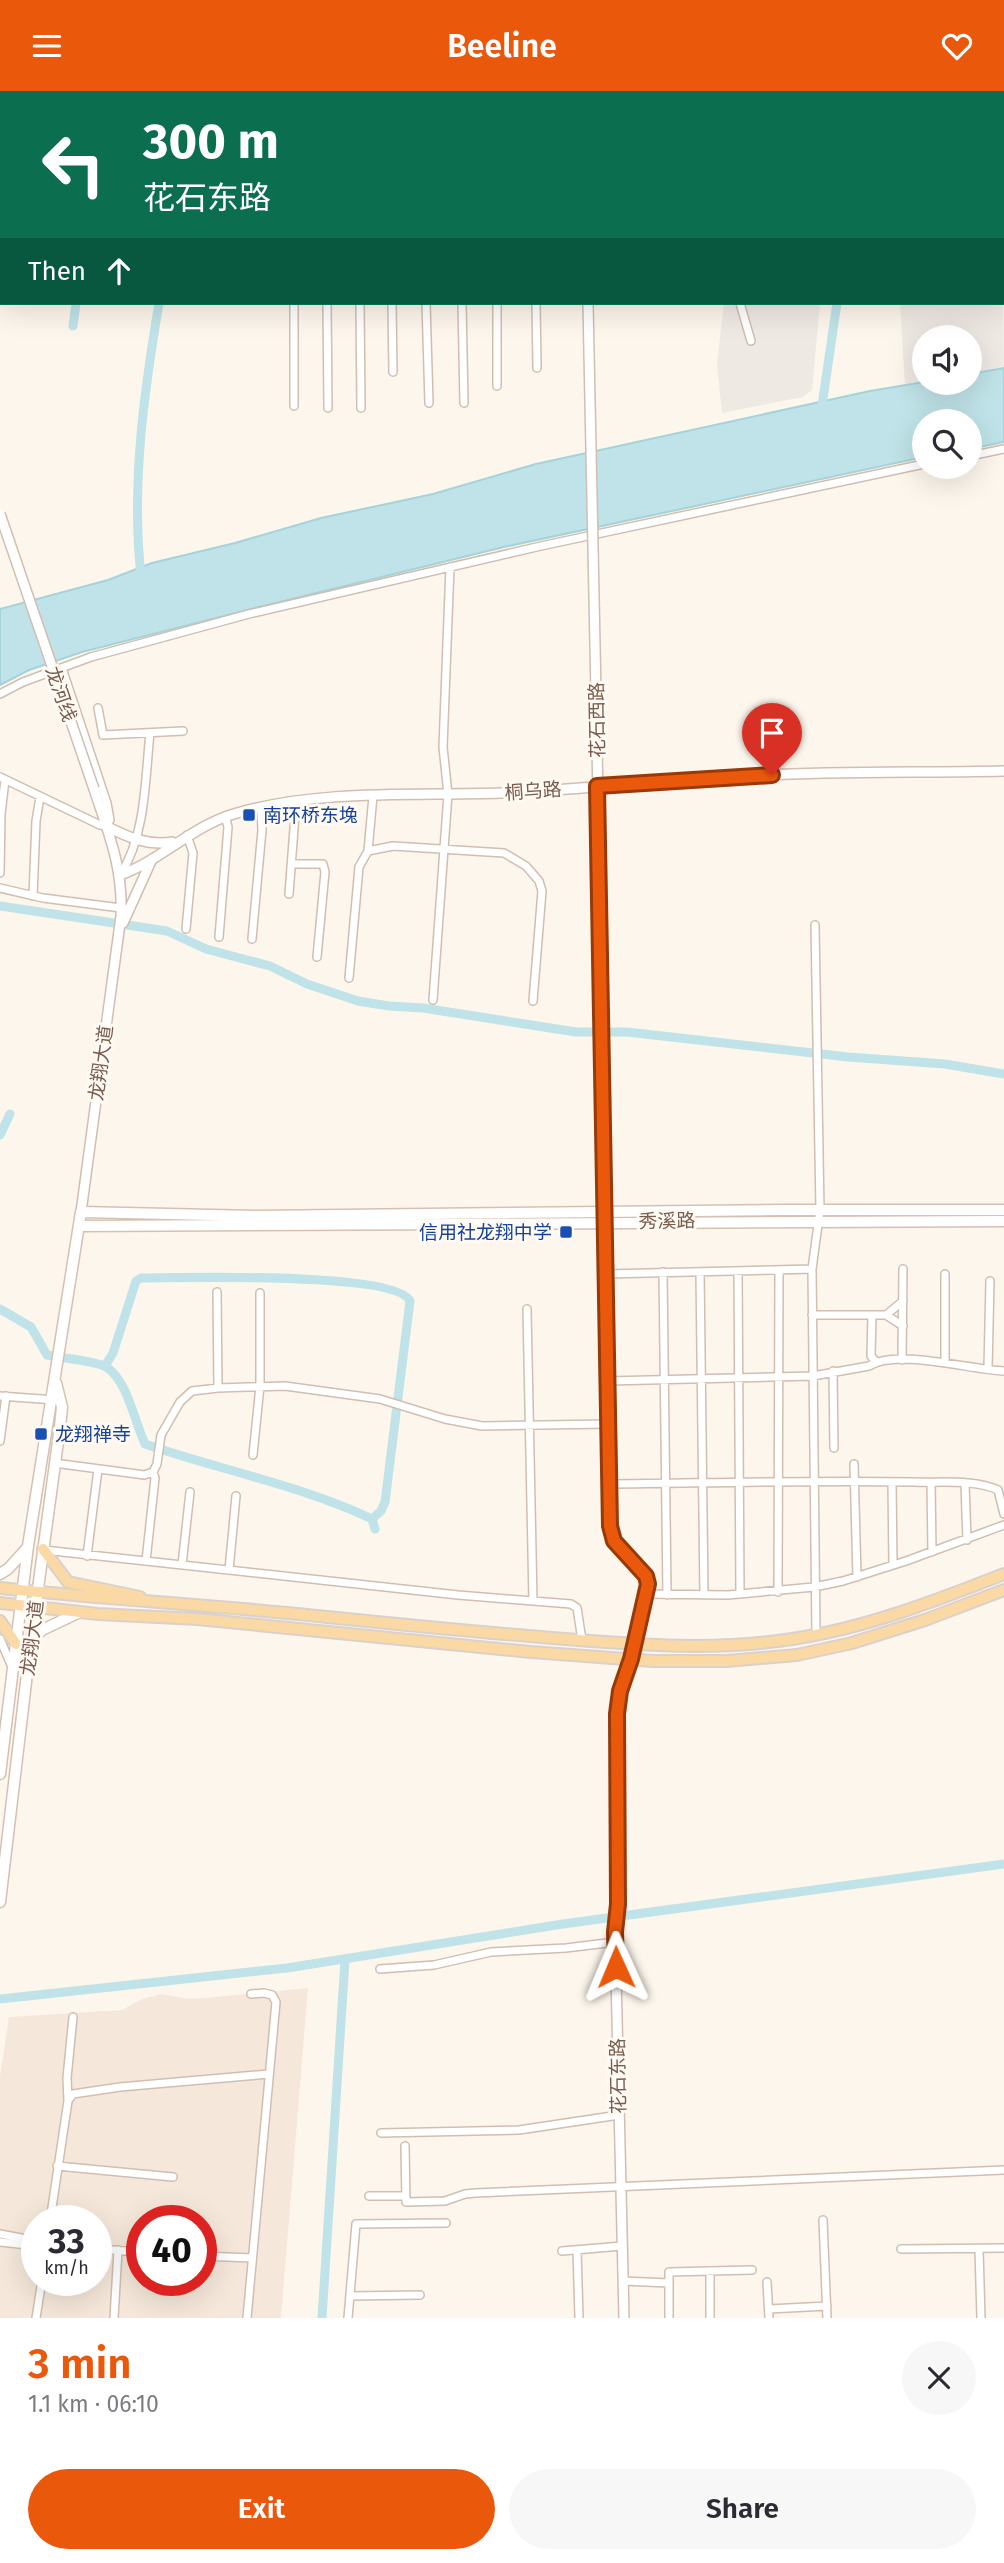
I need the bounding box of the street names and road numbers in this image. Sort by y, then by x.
street label: 龙河线 [41,663,81,725]
street label: 花石西路 [585,682,609,758]
street label: 桐乌路 [504,778,562,804]
street label: 龙翔大道 [84,1024,118,1102]
street label: 秀溪路 [638,1209,696,1233]
street label: 龙翔大道 [16,1599,48,1677]
street label: 花石东路 [606,2038,630,2114]

